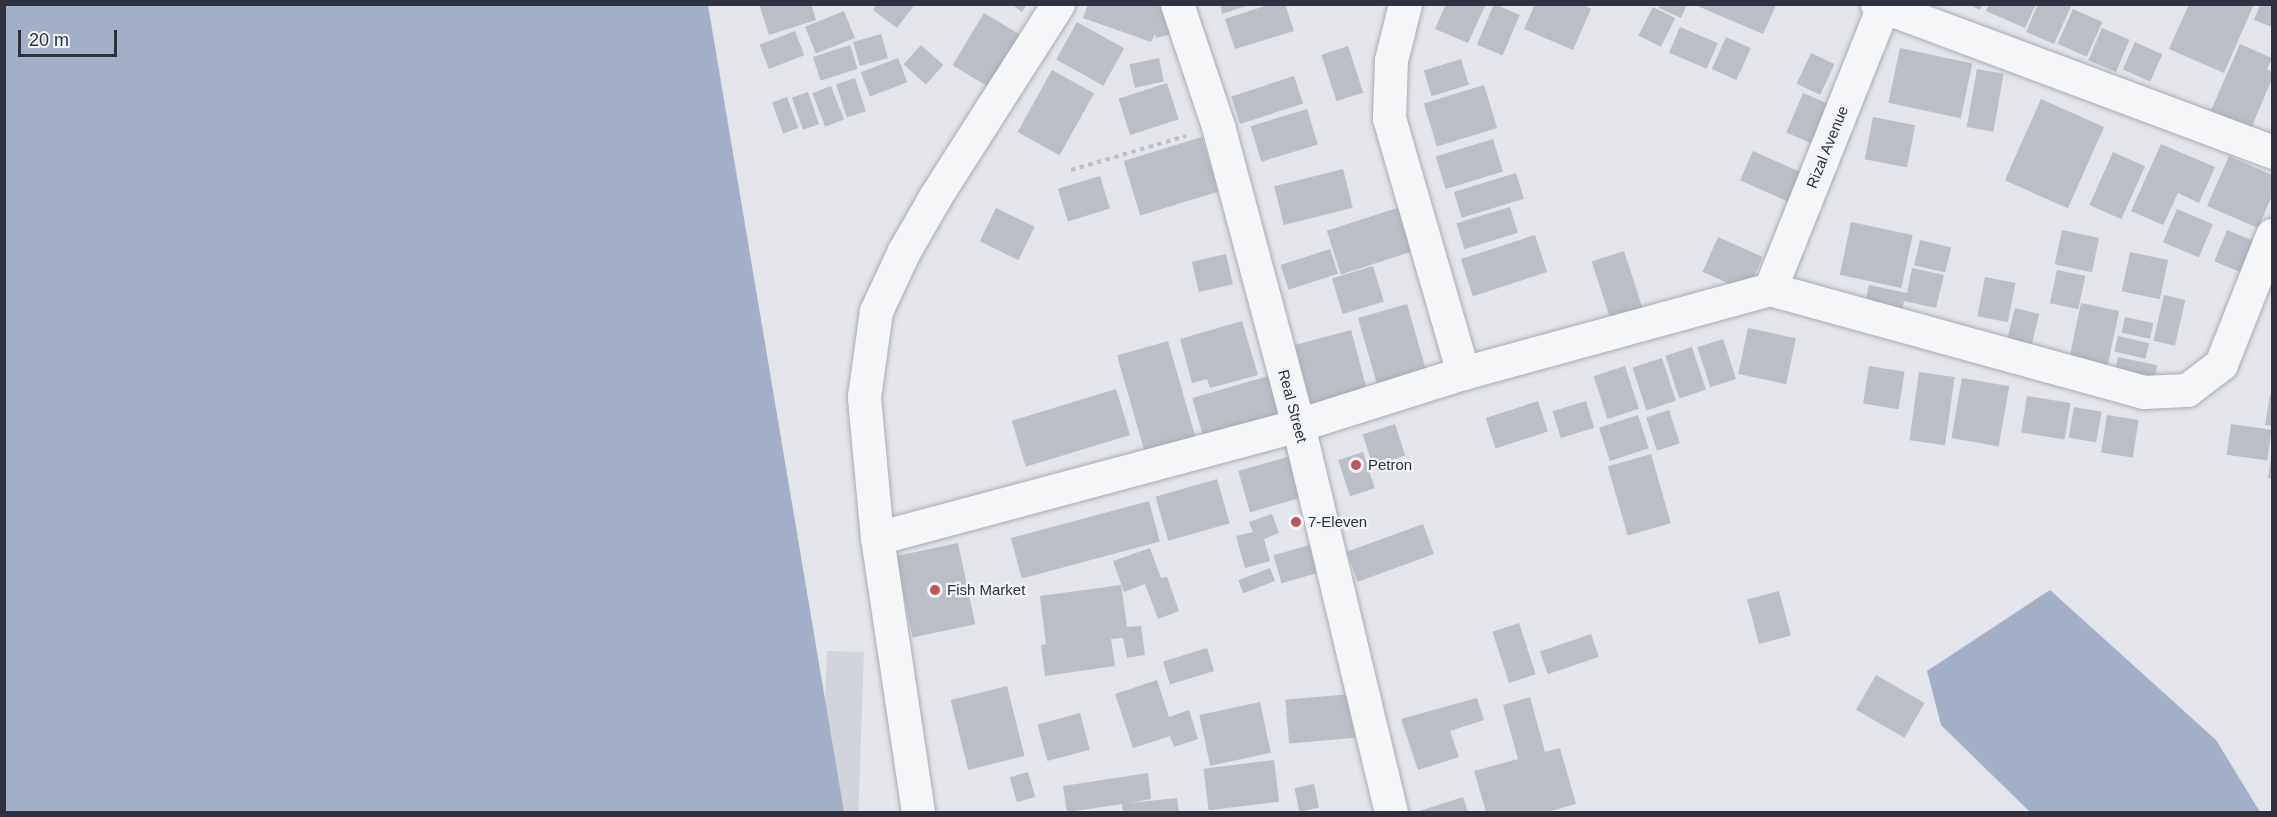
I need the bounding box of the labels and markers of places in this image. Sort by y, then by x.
place label: Petron [1368,456,1412,474]
marker: Petron [1349,458,1363,472]
place label: 7-Eleven [1308,513,1367,531]
marker: 7-Eleven [1289,515,1303,529]
place label: Fish Market [947,581,1025,599]
marker: Fish Market [928,583,942,597]

